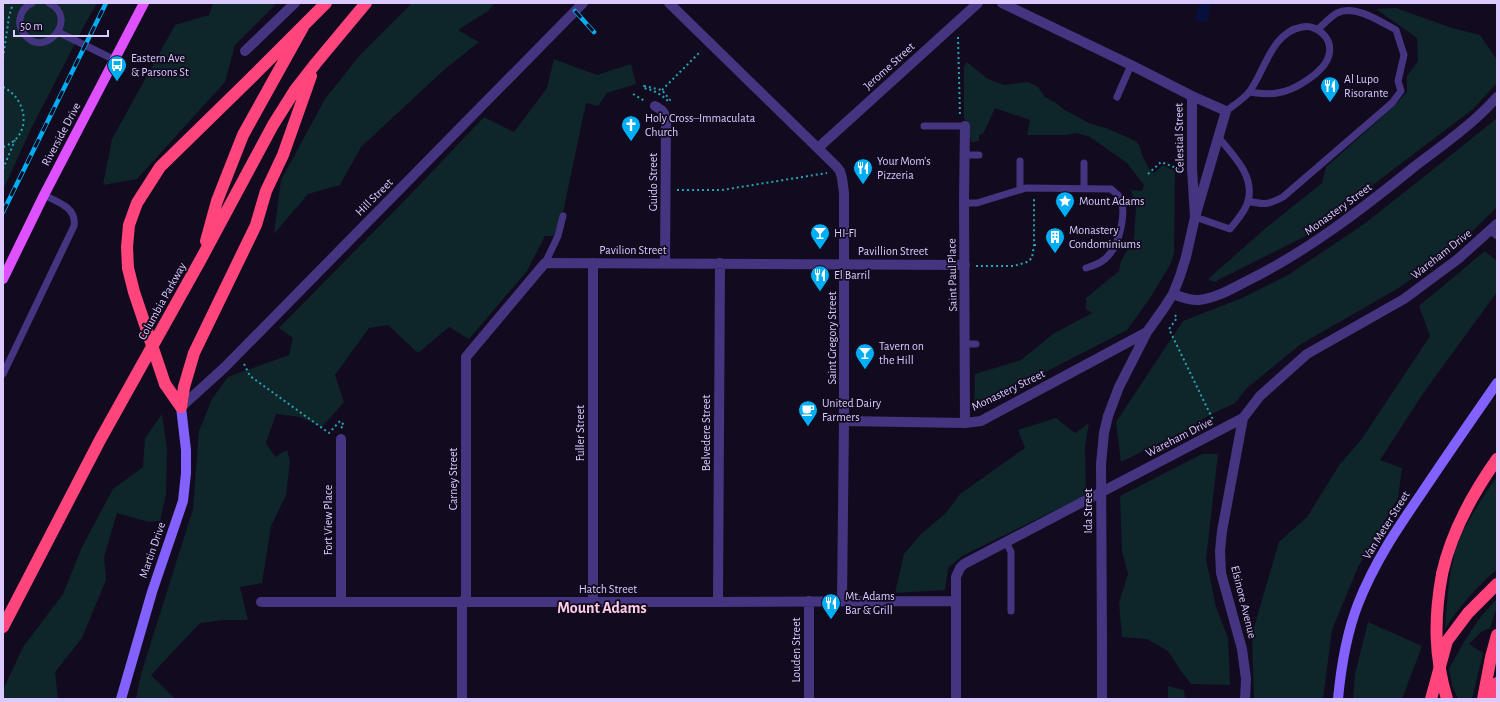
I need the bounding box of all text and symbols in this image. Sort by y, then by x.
scale bar [14,12,108,38]
text: 50 m [20,20,43,32]
street label: Jerome Street [861,40,917,92]
place label: Eastern Ave & Parsons St [131,52,189,78]
bus stop icon: Eastern Ave & Parsons St [106,54,128,82]
place label: Al Lupo Risorante [1344,73,1388,99]
restaurant icon: Al Lupo Risorante [1319,75,1341,103]
street label: Riverside Drive [39,100,83,168]
street label: Celestial Street [1172,103,1186,173]
place label: Holy Cross–Immaculata Church [645,112,756,138]
church icon: Holy Cross–Immaculata Church [620,114,642,142]
street label: Guido Street [647,153,659,211]
place label: Your Mom's Pizzeria [877,155,931,181]
restaurant icon: Your Mom's Pizzeria [852,157,874,185]
street label: Hill Street [353,176,395,218]
street label: Monastery Street [1302,181,1375,238]
place icon: Mount Adams [1054,190,1076,218]
place label: Mount Adams [1079,195,1145,207]
bar icon: HI-FI [809,222,831,250]
place label: Monastery Condominiums [1069,224,1141,250]
building icon: Monastery Condominiums [1044,226,1066,254]
place label: HI-FI [834,227,857,239]
street label: Wareham Drive [1409,227,1473,281]
street label: Saint Paul Place [945,238,959,312]
street label: Pavilion Street [599,244,667,256]
street label: Pavillion Street [858,245,928,257]
street label: Columbia Parkway [136,260,189,342]
restaurant icon: El Barril [809,264,831,292]
place label: El Barril [834,269,870,281]
street label: Saint Gregory Street [826,291,839,385]
place label: Tavern on the Hill [879,340,924,366]
bar icon: Tavern on the Hill [854,342,876,370]
street label: Monastery Street [970,367,1047,414]
street label: Belvedere Street [700,395,712,471]
place label: United Dairy Farmers [822,397,881,423]
cafe icon: United Dairy Farmers [797,399,819,427]
street label: Fuller Street [574,405,586,461]
street label: Wareham Drive [1144,415,1214,459]
street label: Carney Street [447,448,460,510]
street label: Fort View Place [322,485,334,555]
street label: Ida Street [1082,488,1094,533]
street label: Van Meter Street [1360,489,1412,561]
street label: Martin Drive [137,520,167,580]
street label: Elsinore Avenue [1229,564,1259,640]
street label: Hatch Street [579,583,637,595]
place label: Mt. Adams Bar & Grill [845,590,895,616]
restaurant icon: Mt. Adams Bar & Grill [820,592,842,620]
district label: Mount Adams [557,600,647,616]
street label: Louden Street [790,617,802,683]

